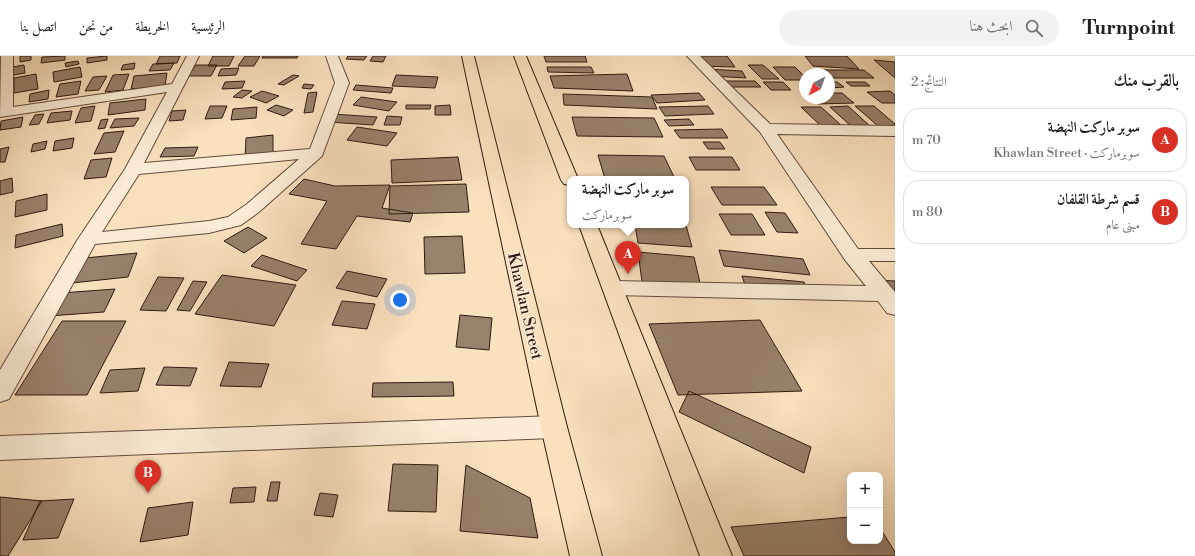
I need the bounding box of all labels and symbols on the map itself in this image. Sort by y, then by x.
north arrow [799,68,835,104]
pin: A [615,241,641,274]
street label: Khawlan Street [503,251,547,362]
your location [390,290,410,310]
pin: B [135,460,161,493]

